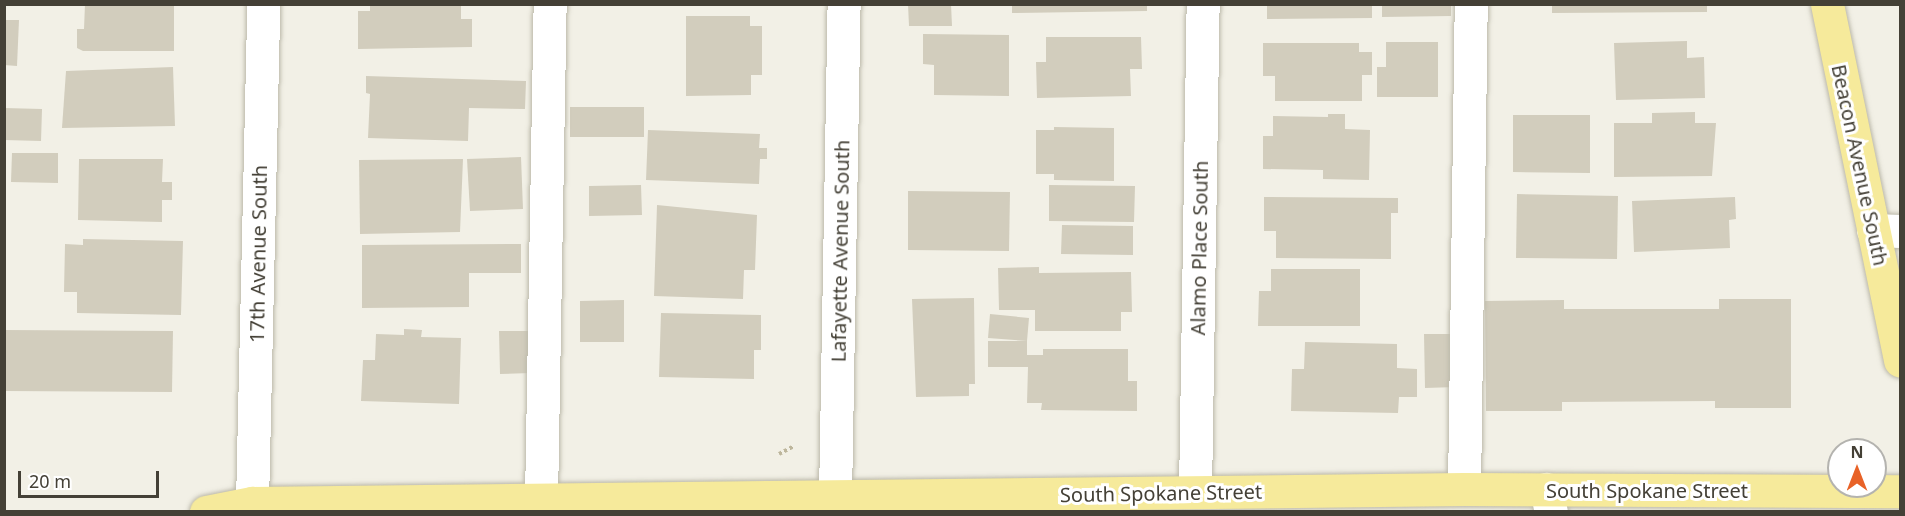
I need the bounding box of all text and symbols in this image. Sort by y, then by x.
street label: Beacon Avenue South [1827,62,1893,268]
street label: Lafayette Avenue South [826,139,854,363]
street label: Alamo Place South [1185,160,1213,336]
street label: 17th Avenue South [244,165,272,343]
north arrow [1827,438,1887,498]
text: N [1850,441,1864,463]
scale bar [21,459,162,497]
text: 20 m [29,469,71,493]
street label: South Spokane Street [1546,478,1748,502]
street label: South Spokane Street [1060,479,1262,507]

